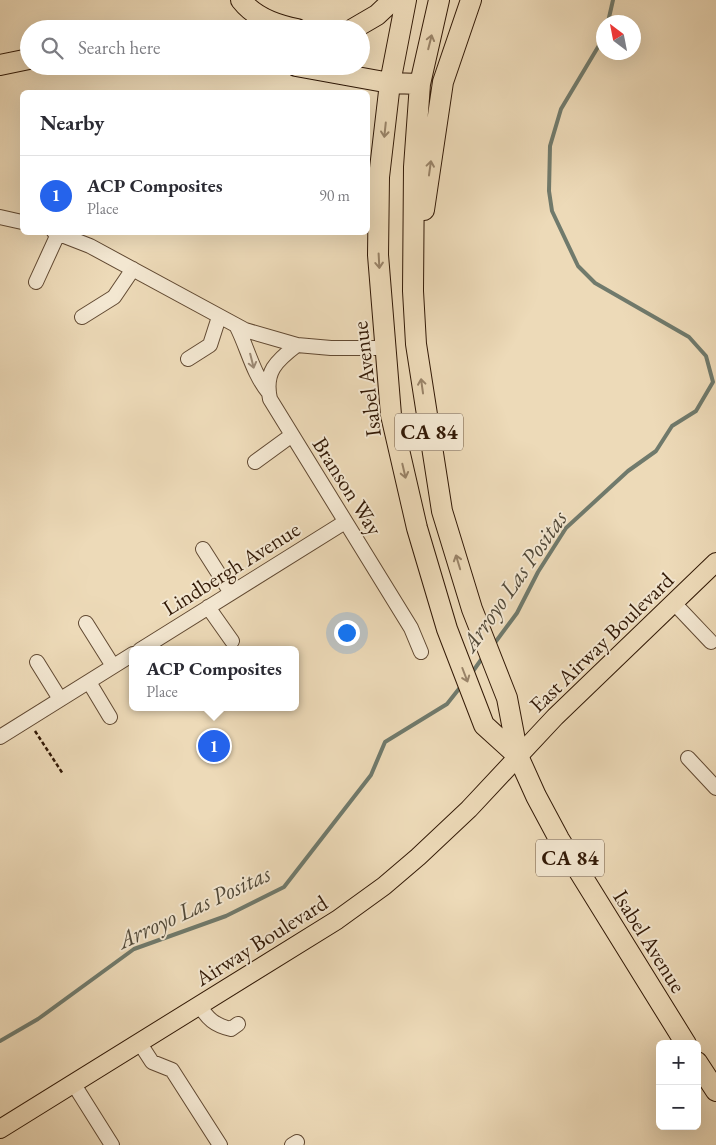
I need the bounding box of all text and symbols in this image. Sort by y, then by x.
north arrow [596,15,641,60]
search box [20,20,370,75]
icon: search [38,34,66,62]
one-way arrow [426,34,435,50]
text: Search here [78,35,160,60]
text: Nearby [40,109,104,136]
one-way arrow [380,122,390,138]
one-way arrow [425,161,435,177]
text: ACP Composites [87,173,223,198]
text: 1 [52,185,60,206]
text: 90 m [319,185,350,206]
text: Place [87,198,119,219]
one-way arrow [374,253,383,269]
street label: Isabel Avenue [345,319,388,438]
one-way arrow [248,353,257,369]
one-way arrow [417,379,427,395]
road number: CA 84 [395,414,463,451]
street label: Branson Way [306,432,389,541]
one-way arrow [400,462,409,478]
water label: Arroyo Las Positas [452,504,574,659]
street label: Lindbergh Avenue [157,514,306,622]
one-way arrow [452,555,462,571]
street label: East Airway Boulevard [523,565,680,719]
your location [334,620,360,646]
popup [129,646,299,711]
text: ACP Composites [146,656,282,681]
one-way arrow [461,667,470,682]
text: Place [146,681,178,702]
pin: 1 [198,727,230,765]
road number: CA 84 [536,840,604,876]
water label: Arroyo Las Positas [111,857,276,956]
street label: Isabel Avenue [607,884,693,999]
street label: Airway Boulevard [189,888,334,993]
map controls [656,1040,701,1130]
button: + [656,1040,701,1085]
button: − [656,1085,701,1130]

